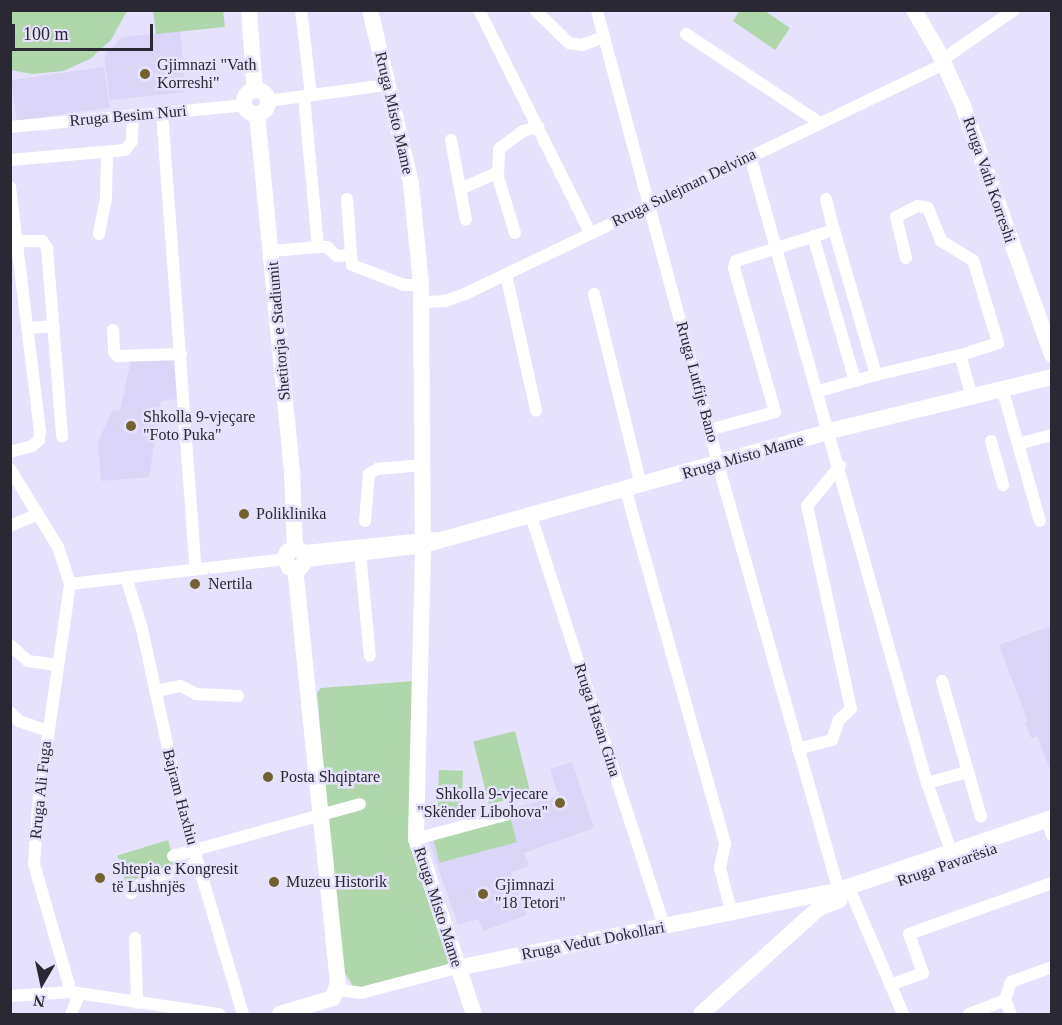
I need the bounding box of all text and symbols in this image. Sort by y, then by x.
scale bar [15,12,156,50]
text: 100 m [23,24,69,44]
street label: Rruga Misto Mame [371,50,417,176]
place label: Gjimnazi "Vath Korreshi" [157,55,256,93]
marker: Gjimnazi "Vath Korreshi" [138,67,152,81]
street label: Rruga Besim Nuri [69,101,187,131]
street label: Rruga Vath Korreshi [958,114,1020,246]
street label: Rruga Sulejman Delvina [609,145,759,231]
street label: Shetitorja e Stadiumit [263,261,295,401]
street label: Rruga Lutfije Bano [672,319,722,445]
place label: Shkolla 9-vjeçare "Foto Puka" [143,407,255,445]
marker: Shkolla 9-vjeçare "Foto Puka" [124,419,138,433]
street label: Rruga Misto Mame [680,431,806,483]
place label: Poliklinika [256,504,326,524]
marker: Poliklinika [237,507,251,521]
place label: Nertila [208,574,252,594]
marker: Nertila [186,575,204,593]
street label: Rruga Hasan Gina [570,661,624,779]
street label: Rruga Ali Fuga [26,739,56,841]
street label: Bajram Haxhiu [158,747,202,847]
place label: Posta Shqiptare [280,767,380,787]
marker: Posta Shqiptare [261,770,275,784]
place label: Shkolla 9-vjecare "Skënder Libohova" [417,784,548,822]
marker: Shkolla 9-vjecare "Skënder Libohova" [553,796,567,810]
street label: Rruga Pavarësia [895,839,999,891]
street label: Rruga Misto Mame [410,844,466,970]
place label: Shtepia e Kongresit të Lushnjës [112,859,238,897]
marker: Shtepia e Kongresit të Lushnjës [93,871,107,885]
place label: Muzeu Historik [286,872,387,892]
marker: Muzeu Historik [267,875,281,889]
place label: Gjimnazi "18 Tetori" [495,875,566,913]
marker: Gjimnazi "18 Tetori" [476,887,490,901]
street label: Rruga Vedut Dokollari [520,918,666,964]
north arrow [12,953,72,1013]
text: N [32,992,46,1011]

